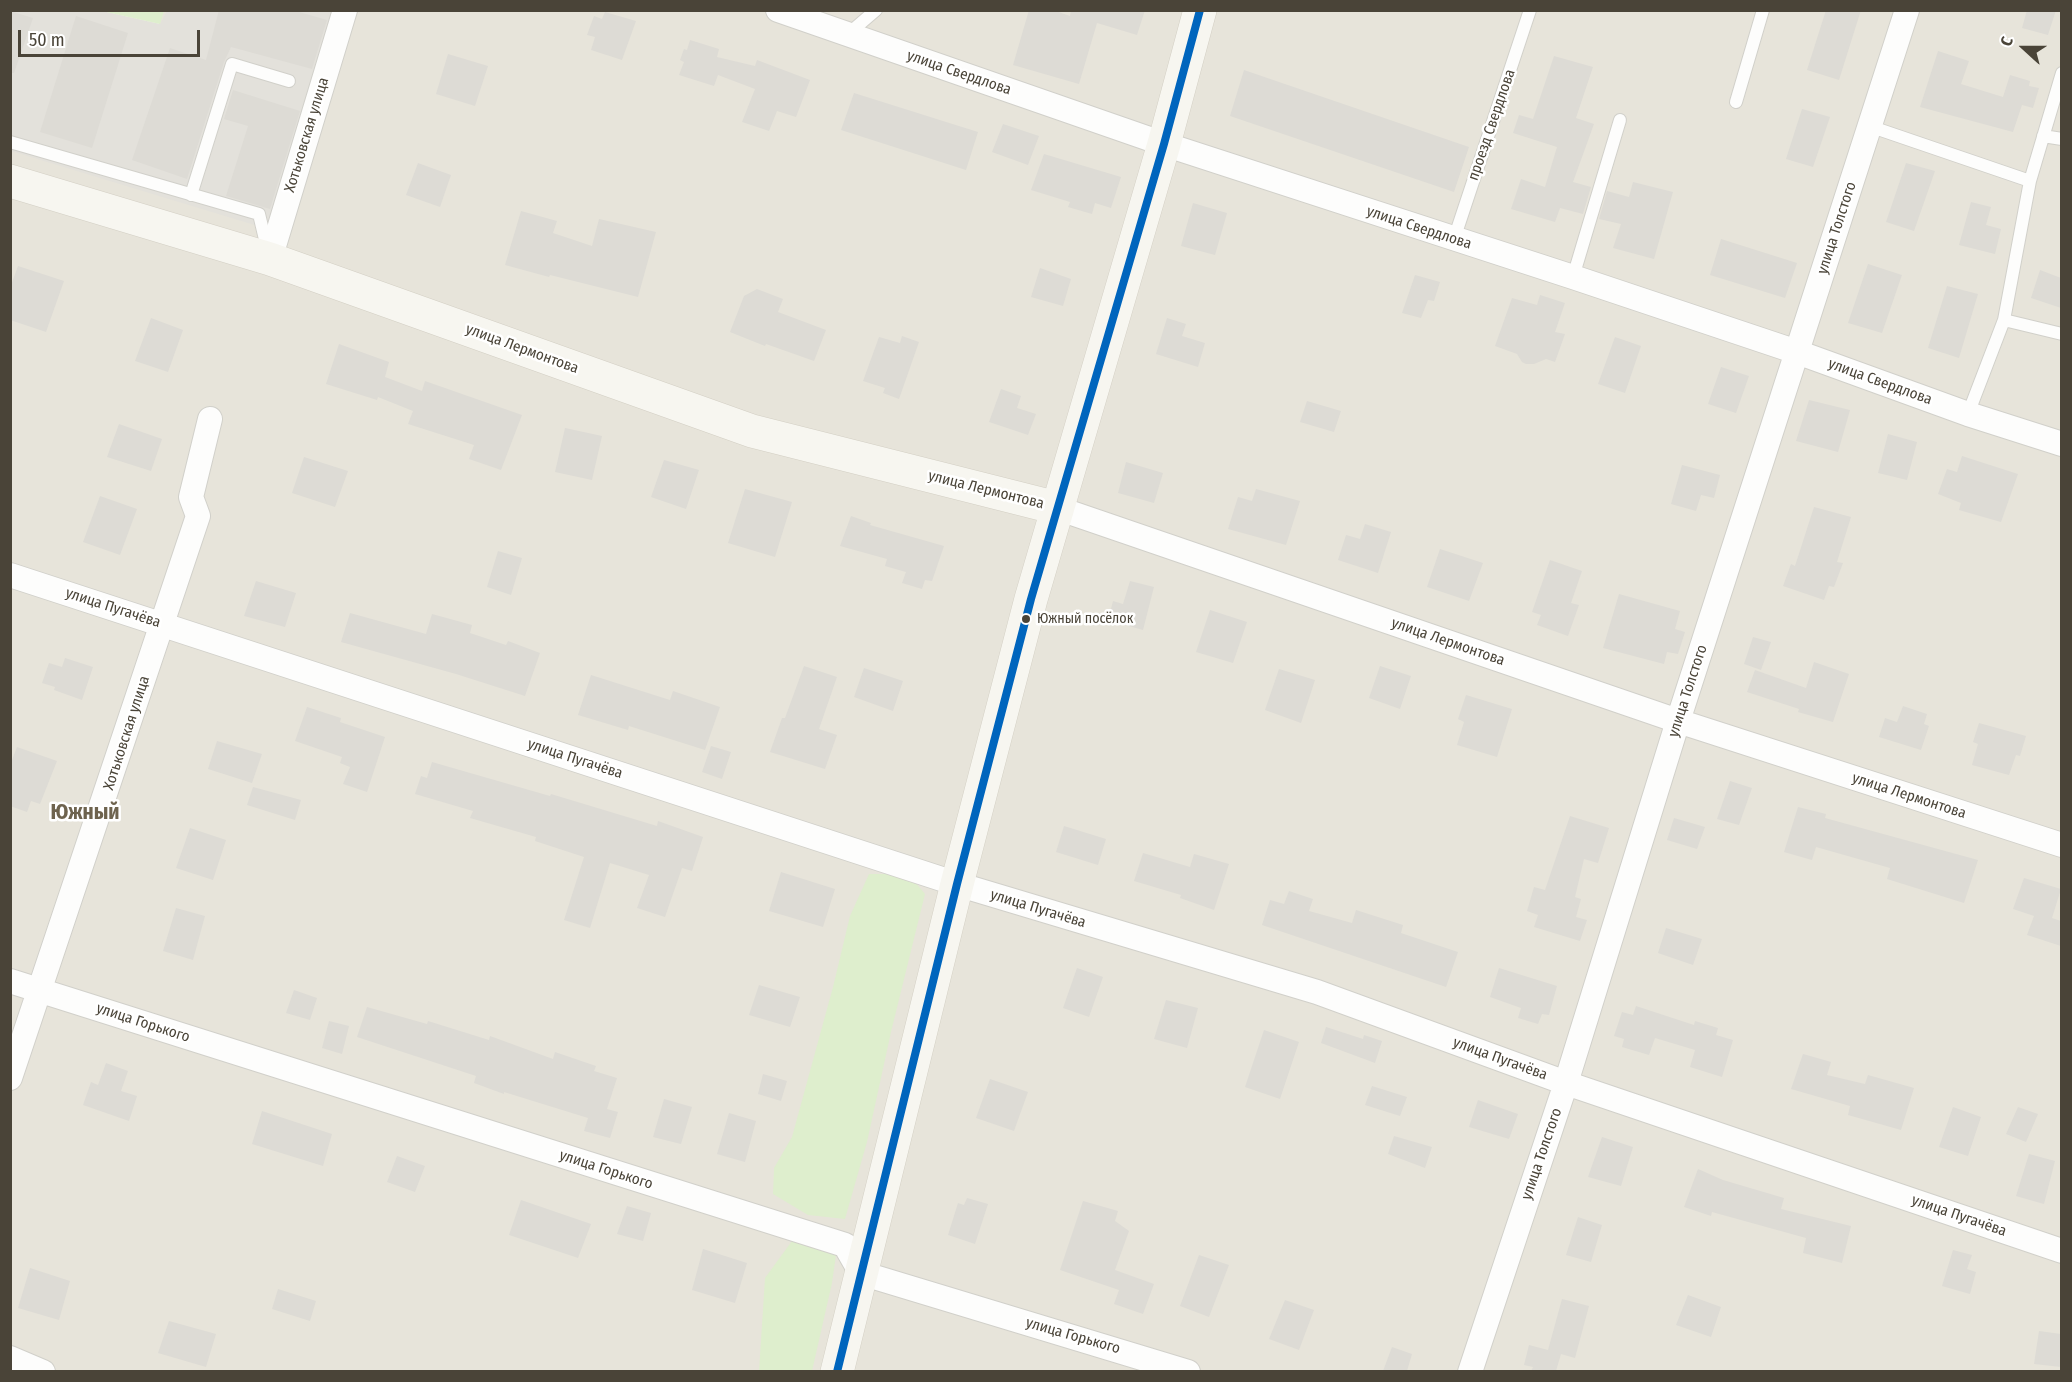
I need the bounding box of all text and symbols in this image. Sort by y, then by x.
scale bar [21,18,202,56]
north arrow [1994,18,2054,78]
text: 50 m [29,29,65,51]
text: С [1996,34,2017,49]
street label: улица Свердлова [904,47,1014,99]
street label: проезд Свердлова [1465,67,1519,183]
street label: Хотьковская улица [281,75,333,195]
street label: улица Толстого [1814,180,1860,276]
street label: улица Свердлова [1364,203,1474,253]
street label: улица Лермонтова [463,320,581,378]
street label: улица Свердлова [1826,355,1934,409]
street label: улица Лермонтова [926,467,1046,513]
street label: улица Пугачёва [63,584,163,632]
place label: Южный посёлок [1037,611,1133,627]
marker: Южный посёлок [1020,613,1032,625]
street label: улица Лермонтова [1389,614,1507,670]
street label: улица Толстого [1665,643,1711,739]
street label: Хотьковская улица [100,674,154,792]
street label: улица Пугачёва [525,735,625,783]
street label: улица Лермонтова [1850,769,1968,823]
district label: Южный [50,800,120,826]
street label: улица Пугачёва [988,886,1088,932]
street label: улица Горького [94,999,192,1047]
street label: улица Пугачёва [1450,1034,1550,1084]
street label: улица Толстого [1518,1106,1566,1202]
street label: улица Горького [557,1146,655,1194]
street label: улица Пугачёва [1909,1191,2009,1241]
street label: улица Горького [1024,1314,1122,1358]

